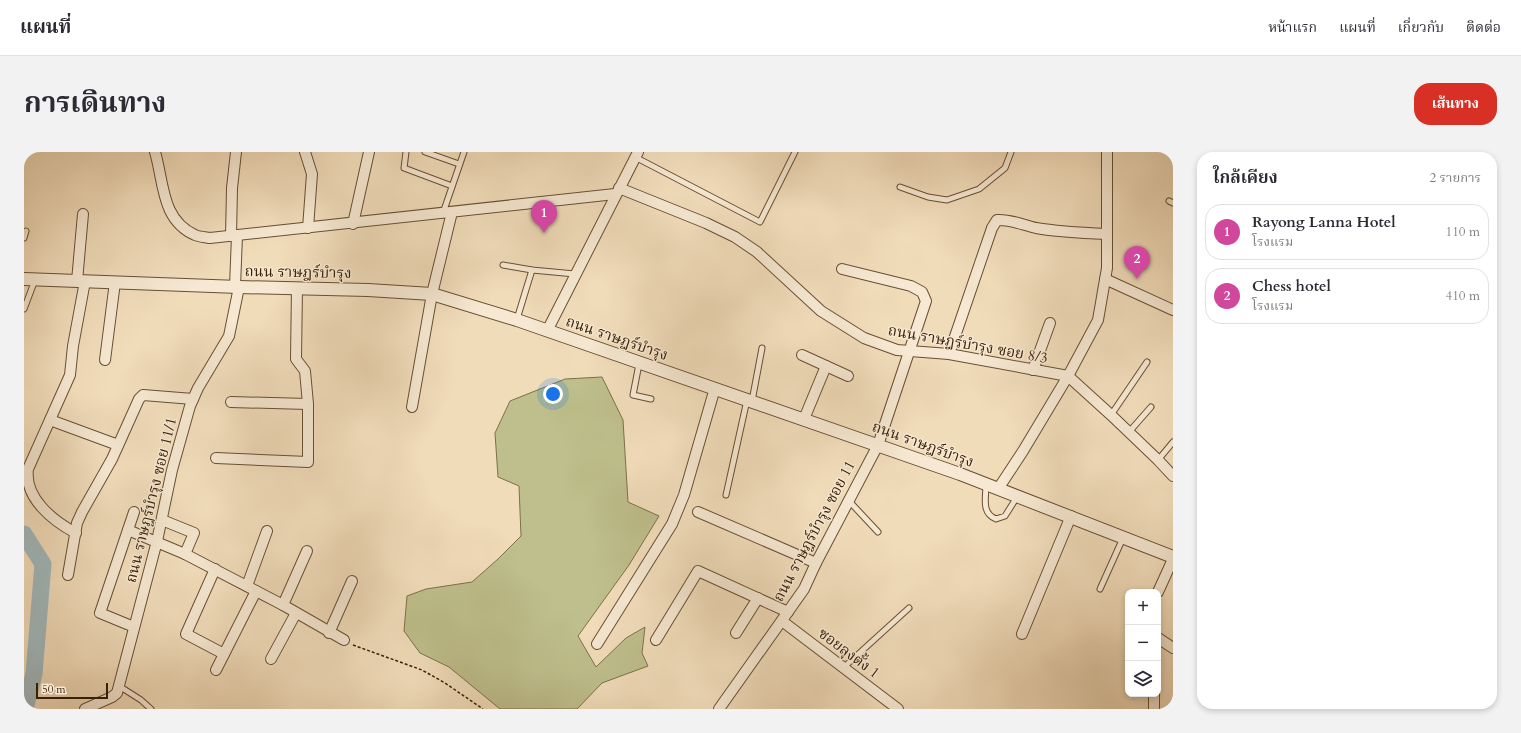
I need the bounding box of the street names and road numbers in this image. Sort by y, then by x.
street label: ถนน ราษฎร์บำรุง [244,261,352,284]
street label: ถนน ราษฎร์บำรุง [563,311,671,366]
street label: ถนน ราษฎร์บำรุง ซอย 8/3 [886,320,1050,369]
street label: ถนน ราษฎร์บำรุง ซอย 11/1 [121,415,182,585]
street label: ถนน ราษฎร์บำรุง [869,416,977,473]
street label: ถนน ราษฎร์บำรุง ซอย 11 [768,457,861,606]
street label: ซอยลุงตั้ง 1 [814,623,884,683]

